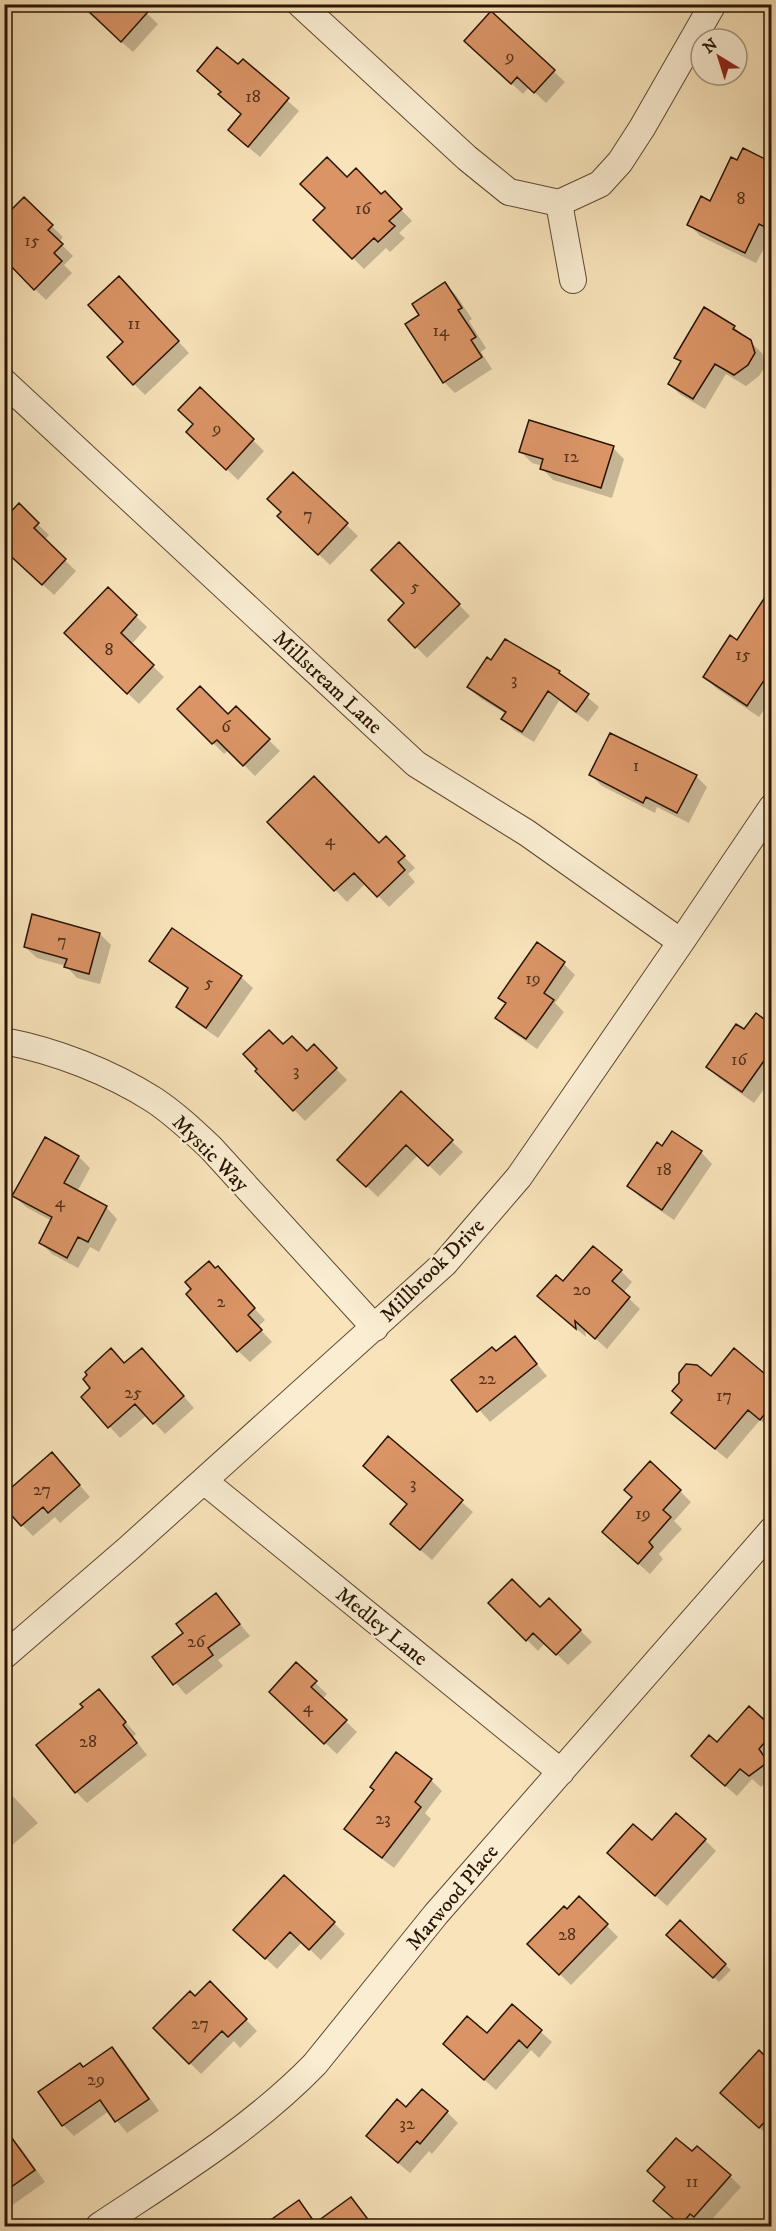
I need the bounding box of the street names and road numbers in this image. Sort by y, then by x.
street label: Millstream Lane [267,625,388,740]
street label: Mystic Way [166,1110,255,1198]
street label: Millbrook Drive [375,1213,490,1328]
street label: Medley Lane [330,1582,433,1672]
street label: Marwood Place [401,1839,505,1956]

